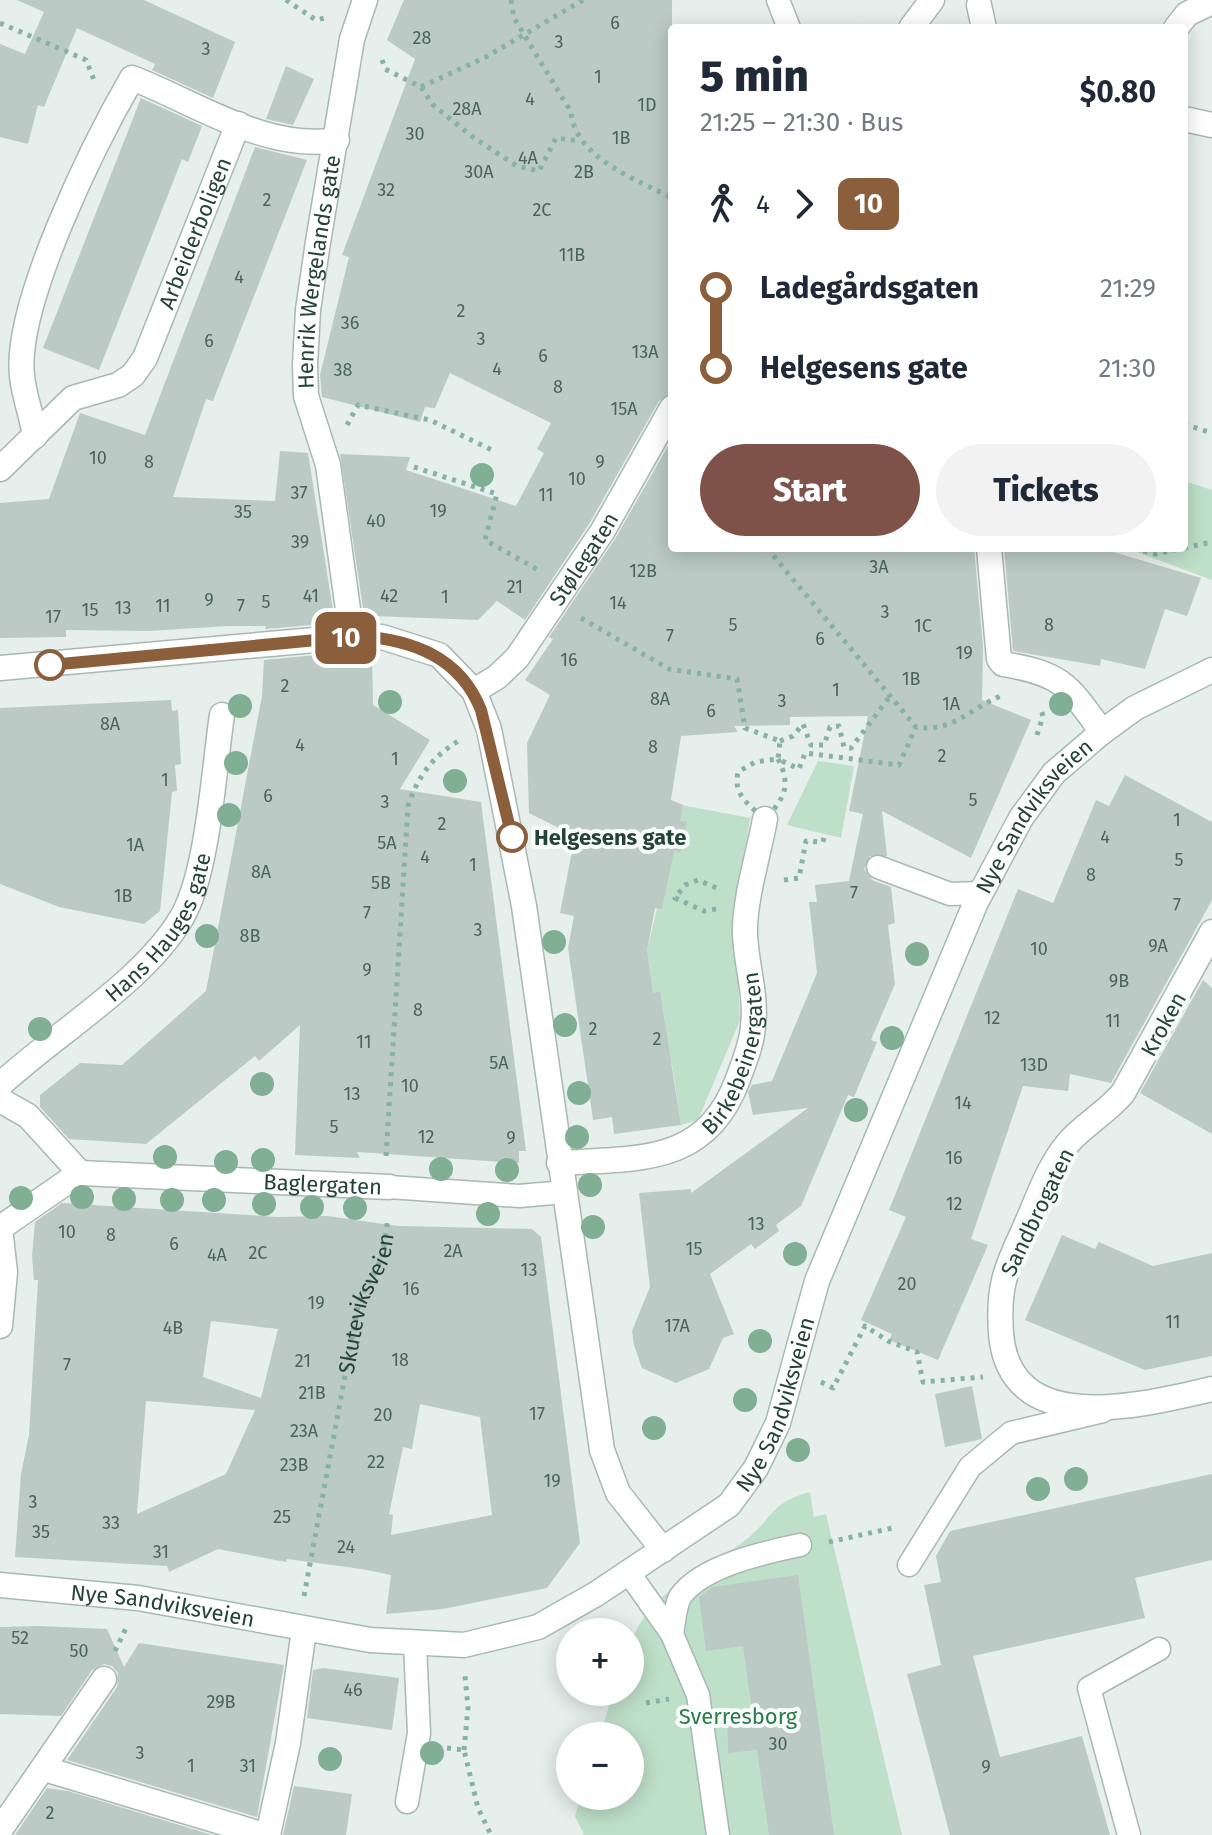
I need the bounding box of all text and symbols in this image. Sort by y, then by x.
house number: 6 [610,12,620,34]
house number: 28 [413,27,431,49]
house number: 3 [555,31,563,53]
house number: 3 [202,38,210,60]
text: 5 min [700,50,809,103]
house number: 1 [594,66,602,88]
text: $0.80 [1080,74,1156,110]
house number: 4 [525,88,535,110]
house number: 1D [637,94,657,116]
house number: 28A [452,98,482,120]
text: 21:25 – 21:30 · Bus [700,107,903,138]
house number: 30 [405,123,425,145]
house number: 1B [612,127,630,149]
house number: 4A [518,147,539,169]
street label: Henrik Wergelands gate [292,153,346,390]
street label: Arbeiderboligen [153,154,237,313]
house number: 30A [464,161,494,183]
house number: 2B [574,161,594,183]
house number: 32 [377,179,395,201]
icon: walk [700,182,744,226]
icon: forward [782,182,826,226]
text: 10 [854,187,883,220]
house number: 2 [263,189,272,211]
text: 4 [756,189,770,220]
house number: 2C [533,199,551,221]
house number: 11B [559,244,585,266]
house number: 4 [234,266,244,288]
text: Ladegårdsgaten [760,270,979,306]
text: 21:29 [1100,273,1156,304]
house number: 2 [457,300,466,322]
house number: 36 [341,312,359,334]
house number: 3 [477,328,485,350]
house number: 6 [204,330,214,352]
house number: 13A [631,341,659,363]
house number: 6 [538,345,548,367]
text: Helgesens gate [760,350,968,386]
text: 21:30 [1099,353,1156,384]
house number: 4 [492,358,502,380]
house number: 38 [334,359,353,381]
house number: 8 [553,376,563,398]
house number: 15A [610,398,638,420]
button: Start [700,444,920,536]
button: Tickets [936,444,1156,536]
house number: 10 [89,447,107,469]
house number: 8 [144,451,154,473]
house number: 9 [595,451,605,473]
house number: 10 [568,468,586,490]
house number: 37 [291,482,307,504]
house number: 11 [538,484,554,506]
house number: 19 [429,500,447,522]
house number: 35 [234,501,252,523]
street label: Stølegaten [543,508,624,611]
house number: 40 [366,510,386,532]
house number: 39 [291,531,309,553]
house number: 3A [869,556,889,578]
house number: 12B [629,560,657,582]
house number: 21 [507,576,523,598]
house number: 41 [303,585,319,607]
house number: 42 [380,585,398,607]
house number: 1 [441,586,449,608]
house number: 9 [204,589,214,611]
house number: 5 [261,591,271,613]
house number: 14 [609,592,627,614]
house number: 11 [155,595,171,617]
house number: 7 [237,595,245,617]
house number: 13 [115,597,131,619]
house number: 15 [82,599,98,621]
house number: 3 [881,601,889,623]
house number: 17 [45,606,61,628]
line badge: 10 [310,612,382,664]
house number: 5 [728,614,738,636]
house number: 8 [1044,614,1054,636]
house number: 1C [914,615,932,637]
text: 10 [331,621,361,654]
house number: 7 [666,625,674,647]
house number: 6 [815,628,825,650]
house number: 19 [955,642,973,664]
house number: 16 [560,649,578,671]
unlabelled marker [35,650,65,680]
house number: 1B [902,668,920,690]
house number: 2 [281,675,290,697]
house number: 1 [832,679,840,701]
house number: 8A [650,688,671,710]
house number: 3 [778,690,786,712]
house number: 1A [942,693,961,715]
house number: 6 [706,700,716,722]
house number: 8A [100,713,121,735]
street label: Nye Sandviksveien [970,733,1098,898]
house number: 4 [295,734,305,756]
house number: 8 [648,736,658,758]
house number: 2 [938,745,947,767]
house number: 1 [391,748,399,770]
house number: 1 [161,769,169,791]
house number: 6 [263,785,273,807]
house number: 5 [968,789,978,811]
house number: 3 [381,791,389,813]
house number: 1 [1173,809,1181,831]
house number: 2 [438,813,447,835]
marker: Helgesens gate [497,822,527,852]
place label: Helgesens gate [534,824,686,851]
house number: 4 [1100,826,1110,848]
house number: 5A [377,832,397,854]
house number: 1A [126,834,145,856]
house number: 4 [420,846,430,868]
house number: 5 [1174,849,1184,871]
street label: Hans Hauges gate [100,850,217,1008]
house number: 1 [469,854,477,876]
house number: 8A [251,861,272,883]
house number: 8 [1086,864,1096,886]
house number: 5B [371,872,391,894]
house number: 7 [850,882,858,904]
house number: 1B [114,885,132,907]
house number: 7 [1173,894,1181,916]
house number: 7 [363,902,371,924]
house number: 3 [474,919,482,941]
house number: 8B [240,925,260,947]
house number: 9A [1148,935,1168,957]
house number: 10 [1030,938,1048,960]
house number: 9 [362,959,372,981]
street label: Birkebeinergaten [696,970,768,1141]
house number: 9B [1109,970,1129,992]
street label: Kroken [1135,987,1192,1061]
house number: 8 [413,999,423,1021]
house number: 12 [984,1007,1000,1029]
house number: 11 [1105,1010,1121,1032]
house number: 2 [589,1018,598,1040]
house number: 2 [653,1028,662,1050]
house number: 11 [356,1031,372,1053]
house number: 5A [489,1052,509,1074]
house number: 13D [1020,1054,1048,1076]
house number: 10 [401,1075,419,1097]
house number: 13 [344,1083,360,1105]
house number: 14 [954,1092,972,1114]
house number: 5 [329,1116,339,1138]
house number: 12 [418,1126,434,1148]
house number: 9 [506,1127,516,1149]
street label: Sandbrogaten [995,1144,1080,1281]
house number: 16 [945,1147,963,1169]
street label: Baglergaten [263,1168,383,1201]
house number: 12 [946,1193,962,1215]
house number: 13 [748,1213,764,1235]
house number: 10 [58,1221,76,1243]
house number: 8 [106,1224,116,1246]
street label: Skuteviksveien [333,1231,400,1376]
house number: 6 [169,1233,179,1255]
house number: 15 [686,1238,702,1260]
house number: 2A [443,1240,463,1262]
house number: 2C [249,1242,267,1264]
house number: 4A [207,1244,228,1266]
house number: 13 [521,1259,537,1281]
house number: 20 [898,1273,916,1295]
house number: 16 [402,1278,420,1300]
house number: 19 [307,1292,325,1314]
house number: 11 [1165,1311,1181,1333]
street label: Nye Sandviksveien [730,1314,820,1497]
house number: 17A [664,1315,690,1337]
house number: 4B [163,1317,183,1339]
house number: 18 [391,1349,409,1371]
house number: 21 [295,1350,311,1372]
house number: 7 [63,1354,71,1376]
house number: 21B [298,1382,326,1404]
house number: 17 [529,1403,545,1425]
house number: 20 [374,1404,392,1426]
house number: 23A [290,1420,319,1442]
house number: 22 [367,1451,385,1473]
house number: 23B [280,1454,308,1476]
house number: 19 [543,1470,561,1492]
house number: 3 [29,1491,37,1513]
house number: 25 [273,1506,291,1528]
house number: 33 [102,1512,120,1534]
house number: 35 [32,1521,50,1543]
house number: 24 [337,1536,355,1558]
house number: 31 [153,1541,169,1563]
street label: Nye Sandviksveien [70,1579,257,1633]
map controls [556,1618,644,1810]
button: + [556,1618,644,1706]
house number: 52 [11,1627,29,1649]
house number: 50 [69,1640,89,1662]
house number: 46 [343,1679,363,1701]
house number: 29B [206,1691,236,1713]
park label: Sverresborg [679,1703,798,1730]
button: − [556,1722,644,1810]
house number: 30 [768,1733,788,1755]
house number: 3 [136,1742,144,1764]
house number: 1 [187,1755,195,1777]
house number: 31 [240,1755,256,1777]
house number: 9 [981,1756,991,1778]
house number: 2 [46,1802,55,1824]

